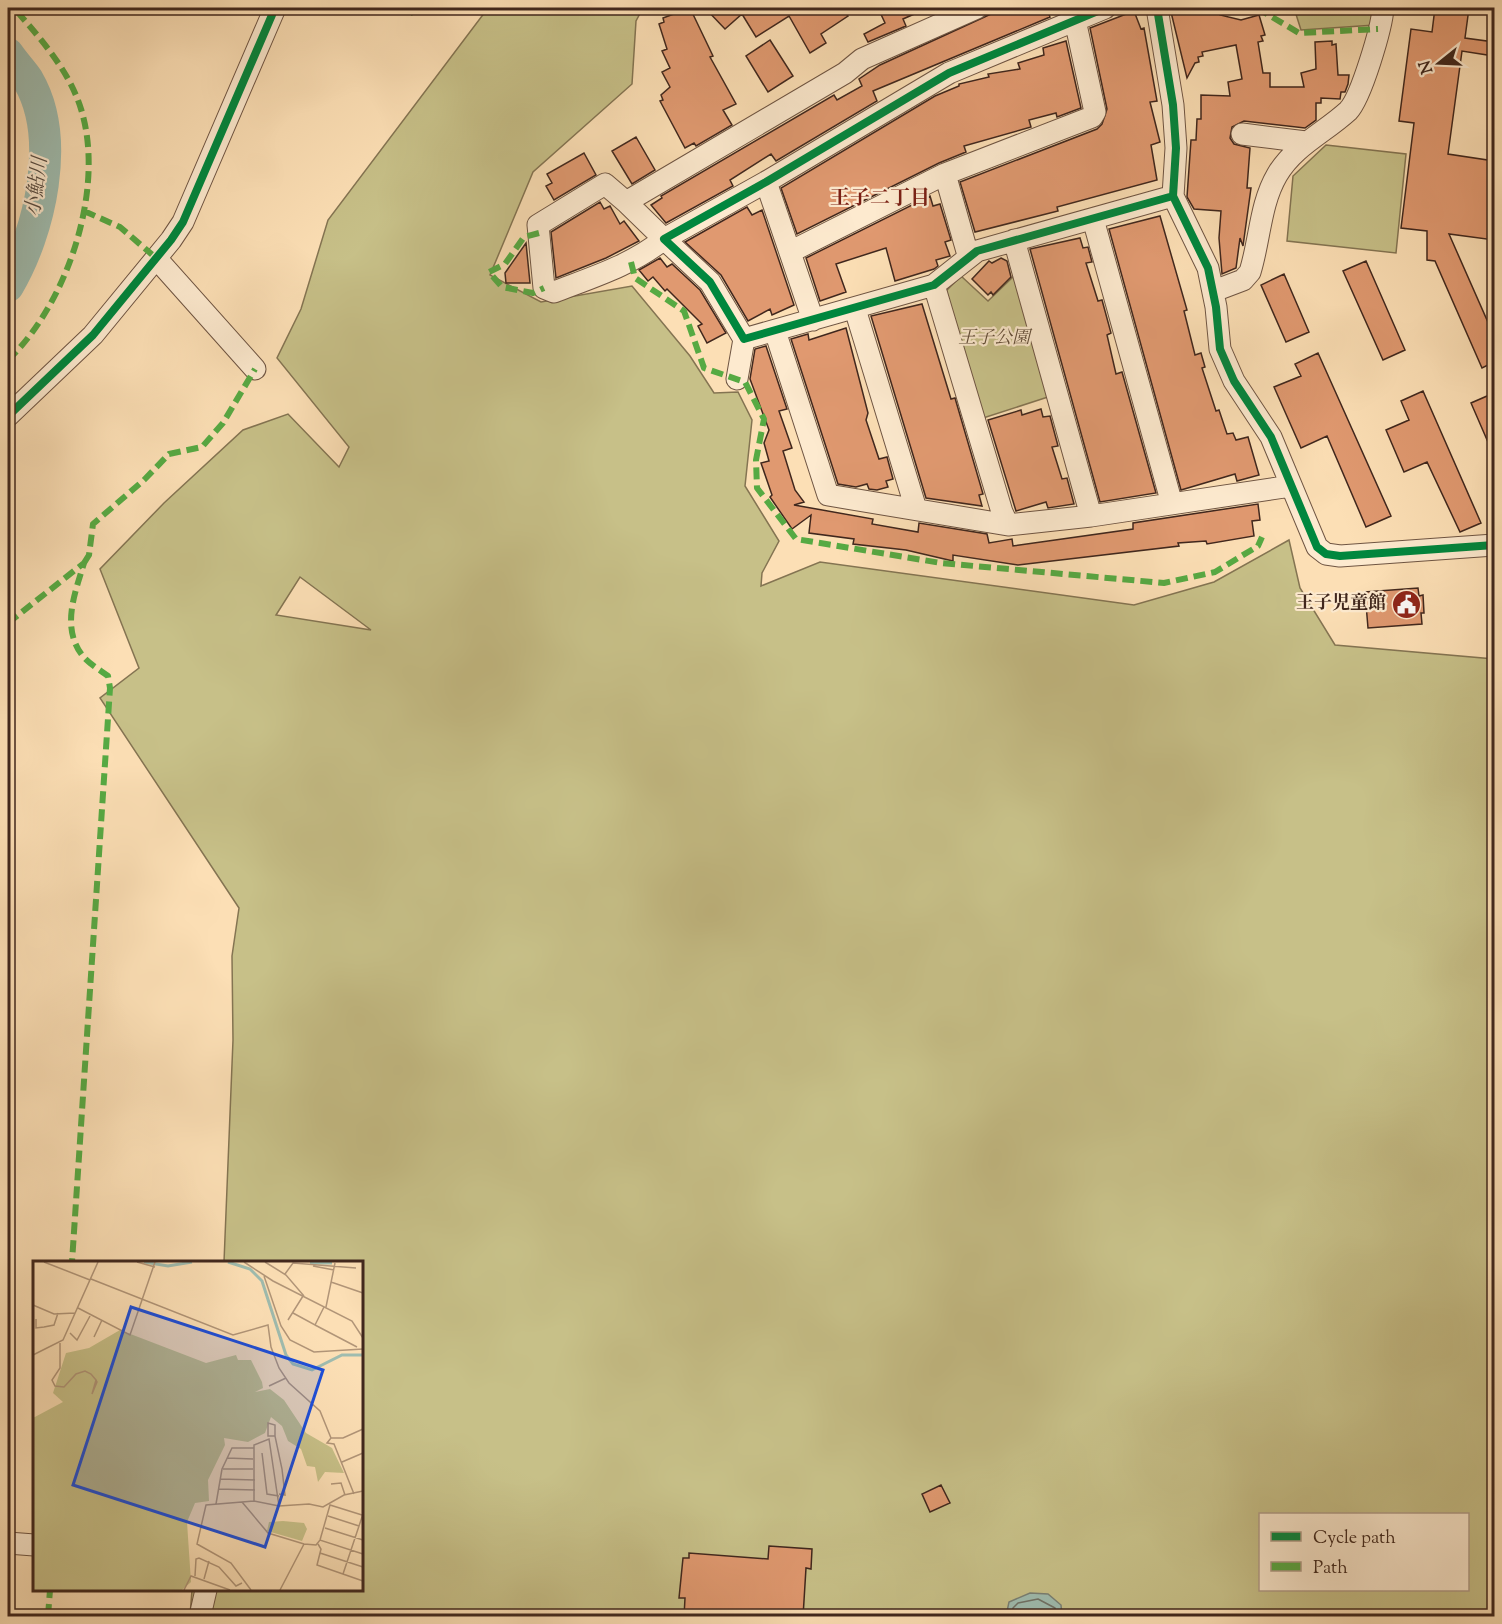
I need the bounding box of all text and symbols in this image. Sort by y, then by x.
north arrow [1409,33,1469,93]
text: N [1414,57,1440,76]
water label: 小鮎川 [20,153,56,219]
district label: 王子二丁目 [830,185,930,214]
park label: 王子公園 [958,326,1033,352]
public building icon: 王子児童館 [1391,588,1423,620]
place label: 王子児童館 [1296,591,1386,617]
inset map [33,1261,363,1591]
legend [1259,1513,1469,1591]
text: Cycle path [1313,1526,1396,1552]
text: Path [1313,1556,1348,1582]

